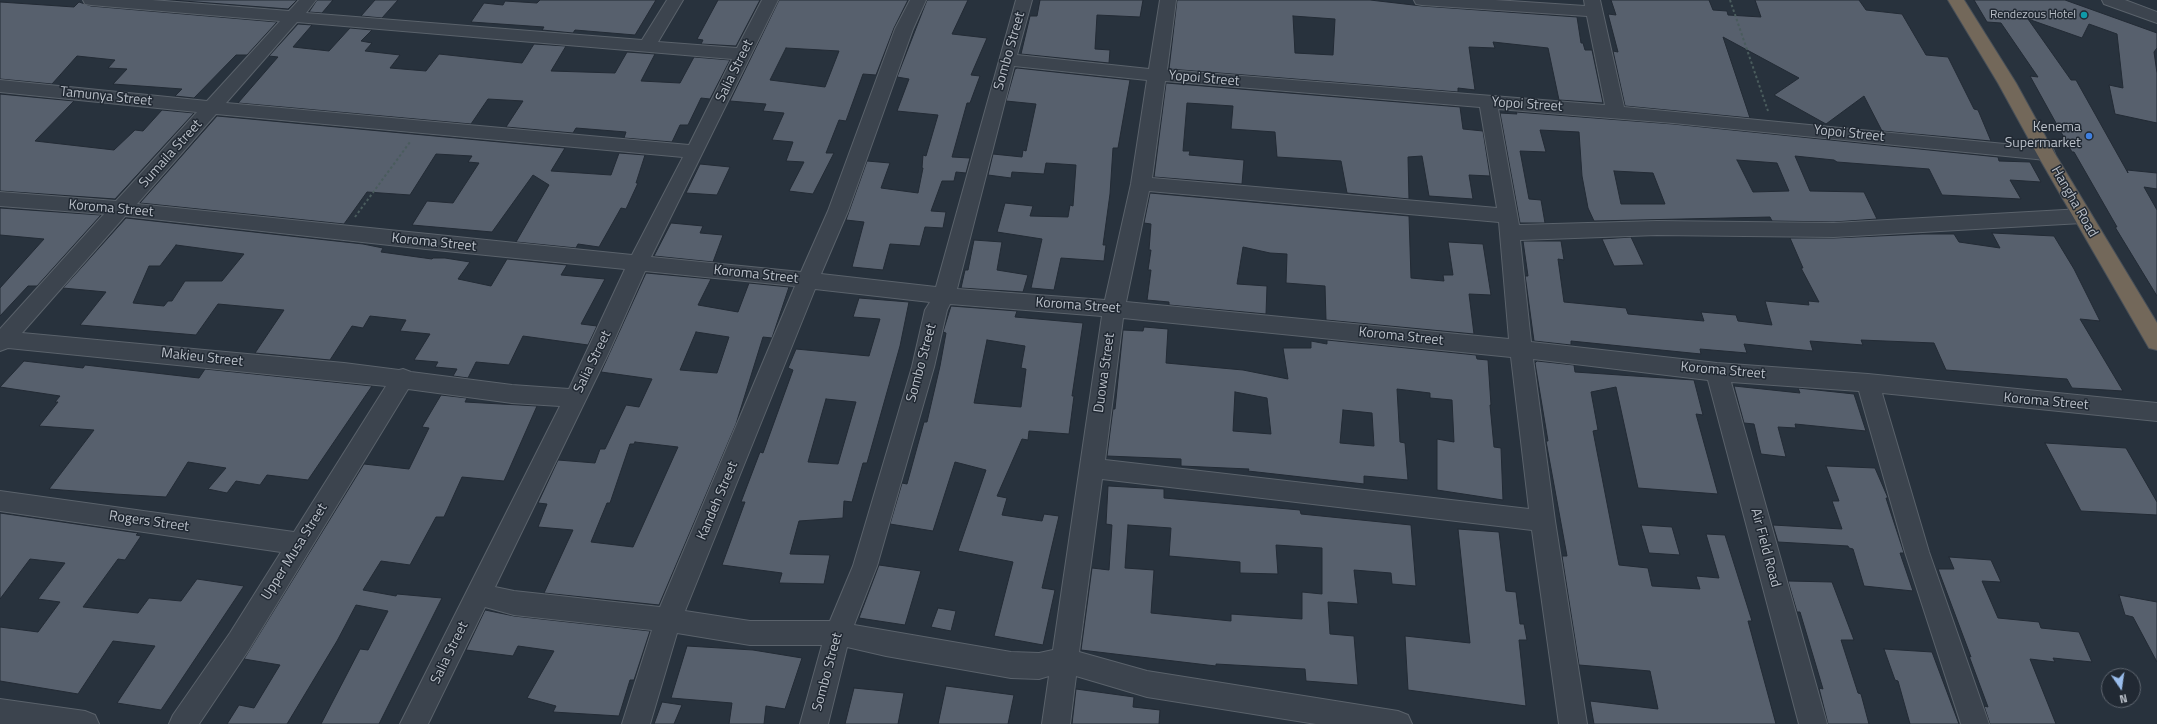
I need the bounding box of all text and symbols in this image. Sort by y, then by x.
place label: Rendezous Hotel [1990,8,2076,22]
street label: Sombo Street [991,10,1029,92]
marker: Rendezous Hotel [2079,10,2089,20]
street label: Salia Street [713,37,757,105]
street label: Yopoi Street [1168,68,1240,90]
street label: Tamunya Street [59,84,153,110]
street label: Yopoi Street [1491,94,1563,116]
street label: Sumaila Street [136,116,206,192]
place label: Kenema Supermarket [2005,120,2081,152]
street label: Yopoi Street [1813,122,1885,146]
marker: Kenema Supermarket [2084,131,2094,141]
street label: Hangha Road [2047,164,2101,240]
street label: Koroma Street [68,197,154,221]
street label: Koroma Street [391,230,477,256]
street label: Koroma Street [713,262,799,288]
street label: Koroma Street [1035,295,1121,317]
street label: Sombo Street [903,322,941,404]
street label: Koroma Street [1358,324,1444,350]
street label: Salia Street [571,328,615,396]
street label: Duowa Street [1091,332,1119,414]
street label: Makieu Street [160,345,244,371]
street label: Koroma Street [1680,359,1766,383]
street label: Koroma Street [2003,390,2089,414]
street label: Kandeh Street [694,459,742,543]
street label: Upper Musa Street [259,501,331,603]
street label: Air Field Road [1746,507,1784,589]
street label: Rogers Street [108,508,190,536]
street label: Salia Street [428,619,472,687]
street label: Sombo Street [809,631,847,713]
north arrow [2101,668,2141,708]
text: N [2118,690,2129,707]

